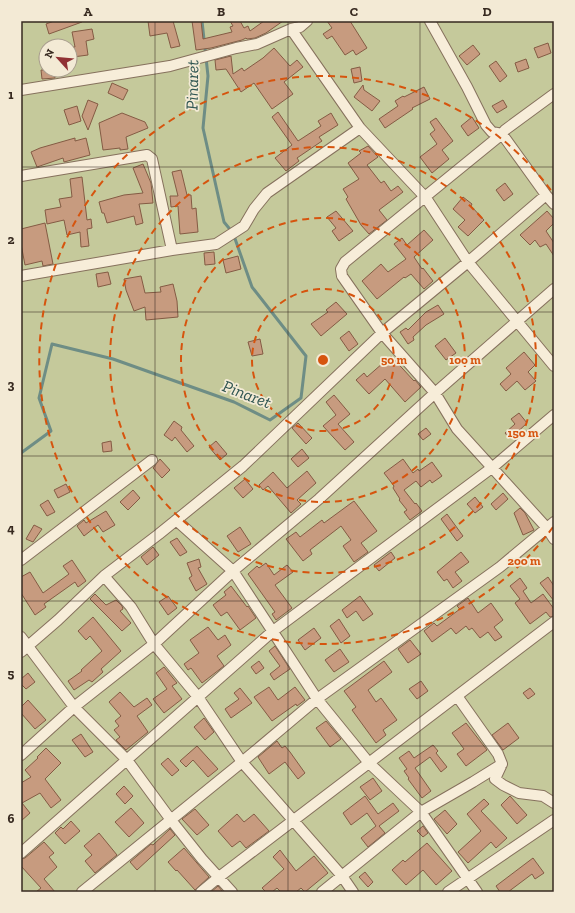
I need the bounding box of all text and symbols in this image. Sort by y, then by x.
text: A [84,4,93,19]
text: B [217,4,225,19]
text: C [350,4,358,19]
text: D [482,4,492,19]
north arrow [38,38,78,78]
text: N [42,46,58,60]
water label: Pinaret [182,59,202,110]
text: 1 [8,87,14,102]
text: 2 [8,232,15,247]
centre of rings [316,353,330,367]
text: 50 m [381,353,407,367]
text: 100 m [449,353,481,367]
water label: Pinaret [220,376,274,412]
text: 3 [8,377,15,392]
text: 150 m [508,426,539,440]
text: 4 [7,521,15,536]
text: 200 m [507,554,541,568]
text: 5 [8,666,15,681]
text: 6 [8,811,15,826]

